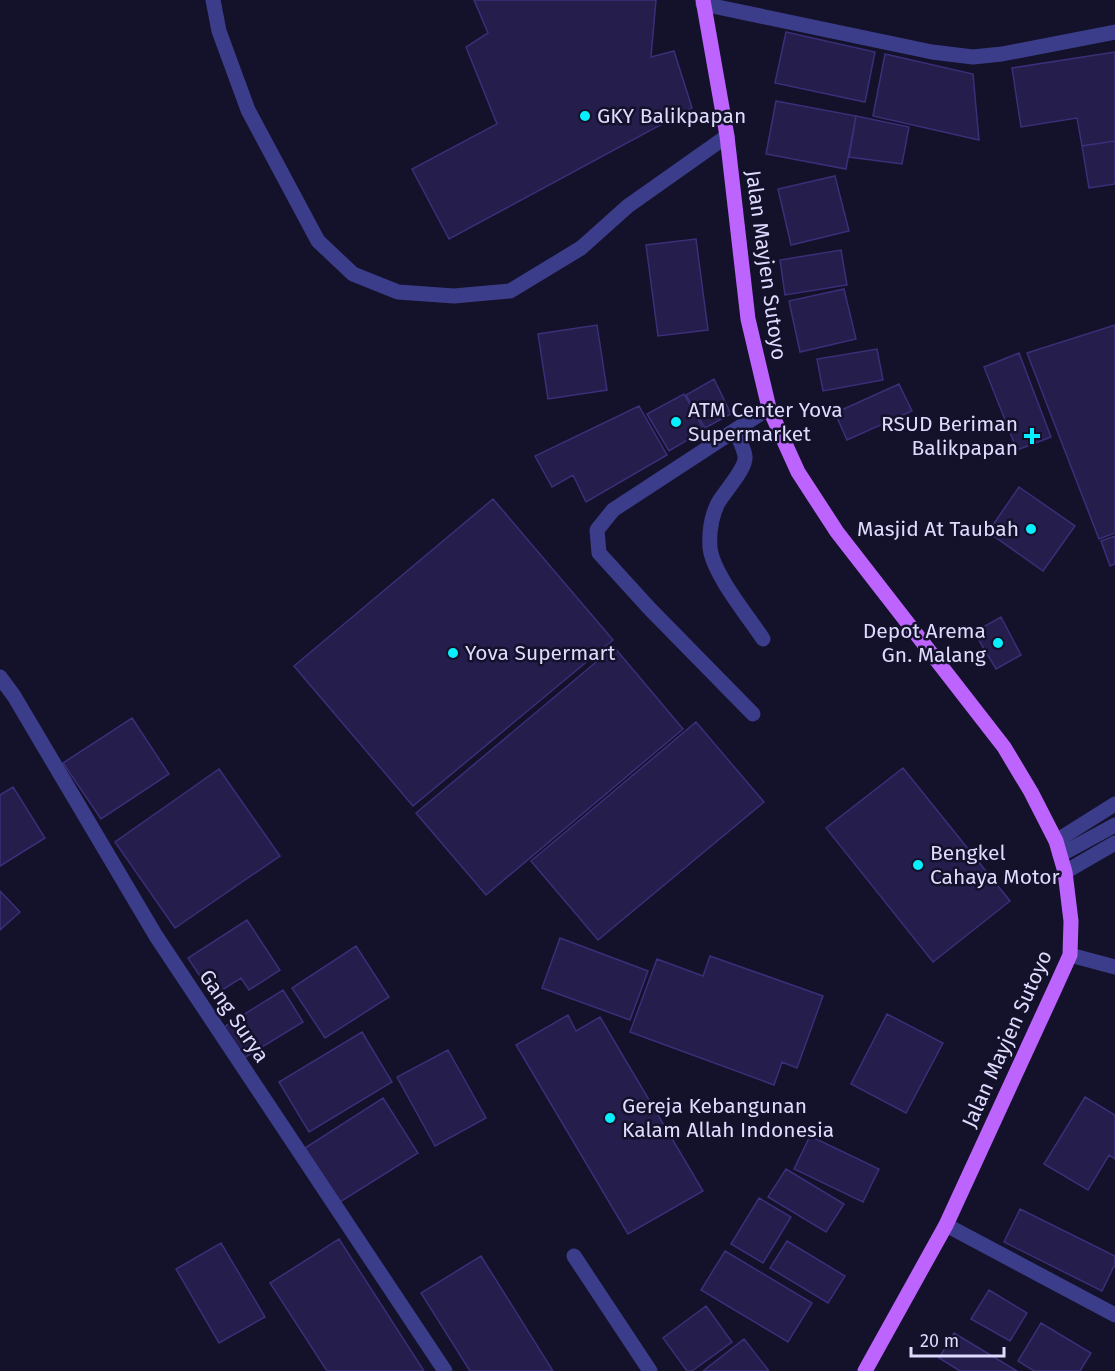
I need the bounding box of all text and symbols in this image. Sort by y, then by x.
place label: GKY Balikpapan [597,103,746,129]
marker: GKY Balikpapan [578,109,592,123]
street label: Jalan Mayjen Sutoyo [740,168,792,362]
place label: ATM Center Yova Supermarket [688,397,843,447]
place label: RSUD Beriman Balikpapan [881,411,1018,461]
marker: ATM Center Yova Supermarket [669,415,683,429]
marker: RSUD Beriman Balikpapan [1023,427,1041,445]
place label: Masjid At Taubah [857,516,1019,542]
marker: Masjid At Taubah [1024,522,1038,536]
place label: Depot Arema Gn. Malang [863,618,986,668]
marker: Depot Arema Gn. Malang [991,636,1005,650]
place label: Yova Supermart [465,640,616,666]
marker: Yova Supermart [446,646,460,660]
place label: Bengkel Cahaya Motor [930,840,1060,890]
marker: Bengkel Cahaya Motor [911,858,925,872]
street label: Jalan Mayjen Sutoyo [956,946,1058,1132]
street label: Gang Surya [193,965,275,1067]
place label: Gereja Kebangunan Kalam Allah Indonesia [622,1093,834,1143]
marker: Gereja Kebangunan Kalam Allah Indonesia [603,1111,617,1125]
scale bar [911,1320,1004,1358]
text: 20 m [920,1330,959,1352]

